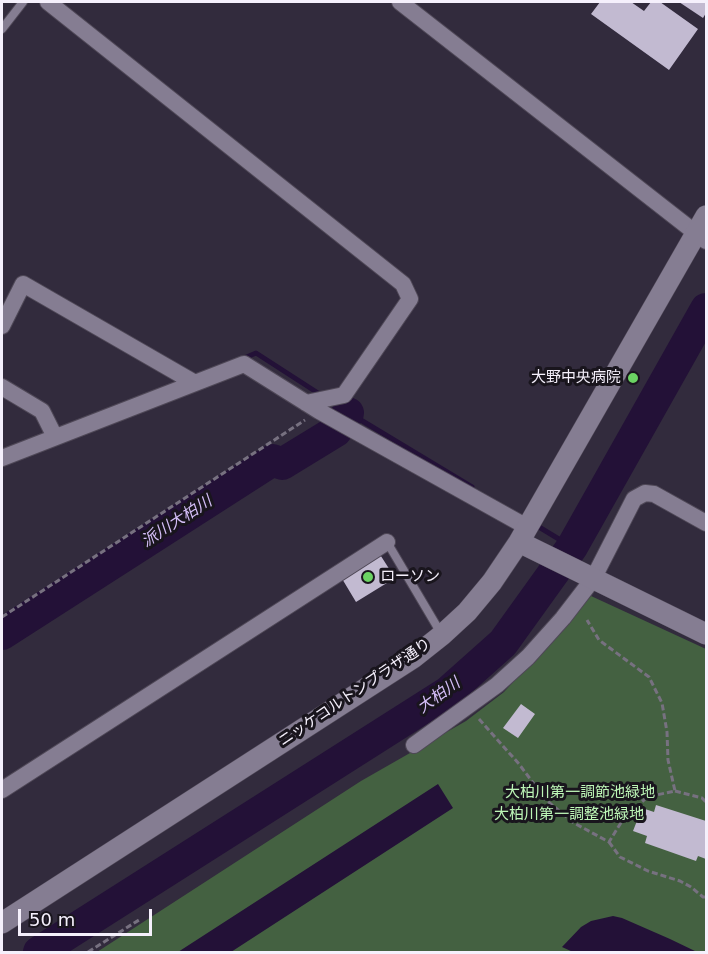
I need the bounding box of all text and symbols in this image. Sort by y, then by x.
place label: 大野中央病院 [531,369,621,387]
marker: 大野中央病院 [626,371,640,385]
water label: 派川大柏川 [138,492,216,552]
place label: ローソン [380,568,440,586]
marker: ローソン [361,570,375,584]
street label: ニッケコルトンプラザ通り [275,635,435,751]
water label: 大柏川 [414,674,464,718]
park label: 大柏川第一調節池緑地 [505,784,655,802]
park label: 大柏川第一調整池緑地 [494,806,644,824]
scale bar [21,897,154,935]
text: 50 m [29,909,75,930]

